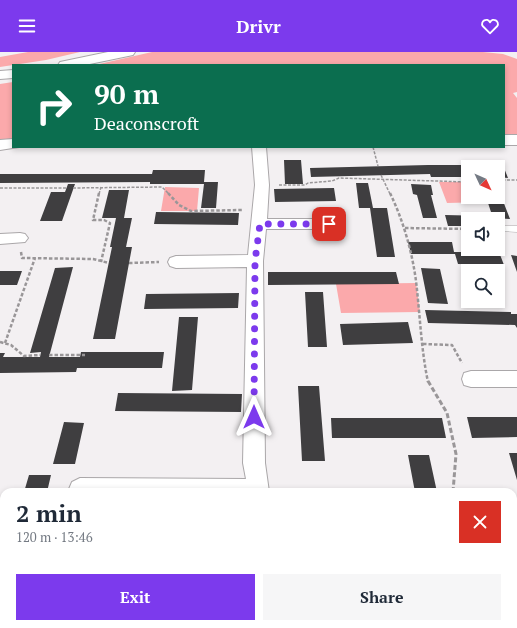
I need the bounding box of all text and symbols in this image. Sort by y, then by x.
text: Drivr [236,14,281,38]
icon: menu [16,15,38,37]
icon: heart [479,15,501,37]
text: 90 m [94,75,159,112]
icon: right [28,80,80,132]
text: Deaconscroft [94,111,199,135]
north arrow [461,160,505,204]
map controls [461,160,505,308]
pin [312,207,346,241]
button: sound [461,212,505,256]
icon: arrive [318,213,340,235]
button: search [461,264,505,308]
position arrow [233,396,275,438]
text: 2 min [16,497,82,529]
button: close [459,501,501,543]
text: 120 m · 13:46 [16,528,93,546]
button: Exit [16,574,255,620]
button: Share [263,574,501,620]

